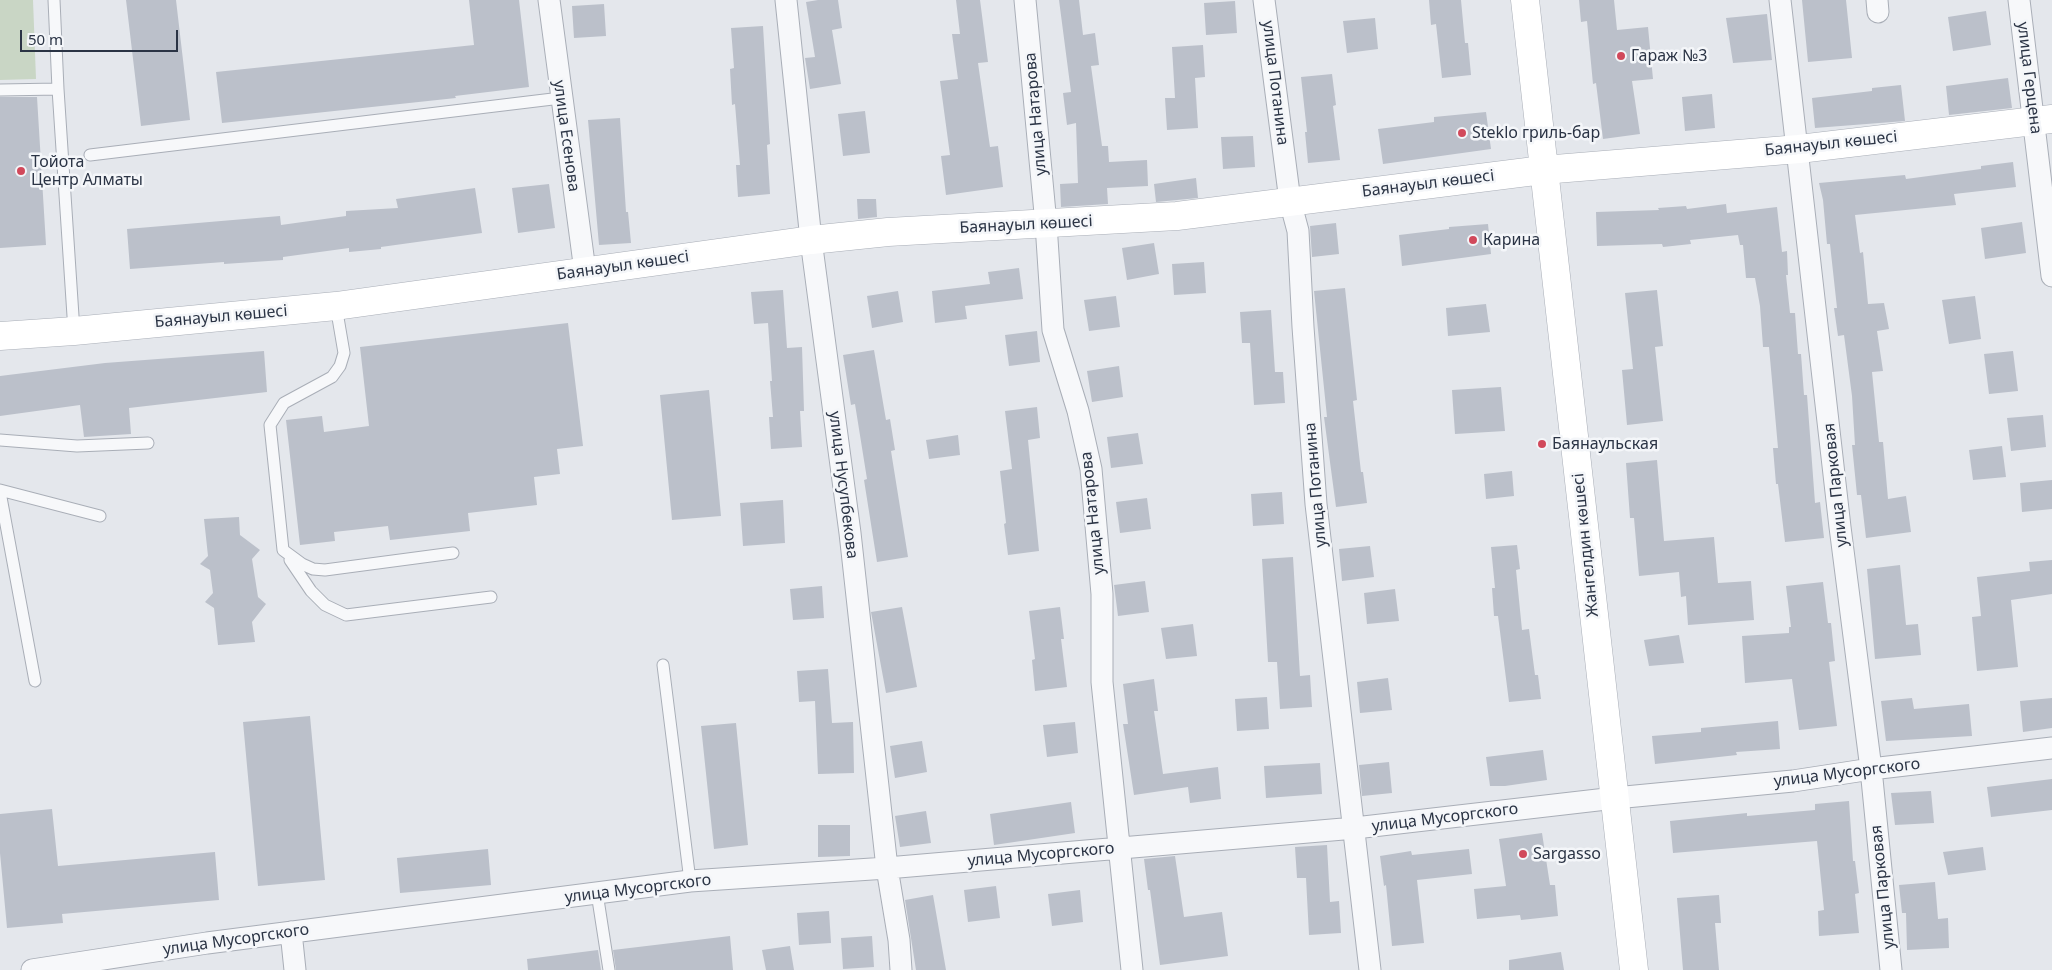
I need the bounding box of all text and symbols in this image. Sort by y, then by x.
scale bar [22,20,180,52]
street label: улица Потанина [1258,20,1292,146]
street label: улица Герцена [2013,21,2045,135]
text: 50 m [28,29,63,49]
place label: Гараж №3 [1631,46,1707,66]
marker: Гараж №3 [1615,50,1627,62]
street label: улица Натарова [1021,52,1051,176]
street label: улица Есенова [549,79,583,193]
place label: Steklo гриль-бар [1472,123,1600,143]
marker: Steklo гриль-бар [1456,127,1468,139]
street label: Баянауыл көшесі [1764,127,1898,161]
place label: Тойота Центр Алматы [31,152,143,190]
marker: Тойота Центр Алматы [15,165,27,177]
street label: Баянауыл көшесі [1361,166,1495,202]
street label: Баянауыл көшесі [959,212,1093,238]
place label: Карина [1483,230,1540,250]
marker: Карина [1467,234,1479,246]
street label: Баянауыл көшесі [556,247,690,285]
street label: Баянауыл көшесі [154,302,288,332]
street label: улица Нусупбекова [824,410,862,560]
street label: улица Потанина [1301,422,1331,548]
street label: улица Парковая [1820,422,1852,548]
place label: Баянаульская [1552,434,1658,454]
marker: Баянаульская [1536,438,1548,450]
street label: улица Натарова [1077,451,1109,575]
street label: Жангелдин көшесі [1569,472,1603,618]
street label: улица Мусоргского [1773,754,1921,792]
street label: улица Мусоргского [1371,799,1519,837]
street label: улица Парковая [1867,824,1899,950]
street label: улица Мусоргского [967,839,1115,871]
place label: Sargasso [1533,844,1601,864]
marker: Sargasso [1517,848,1529,860]
street label: улица Мусоргского [564,870,712,908]
street label: улица Мусоргского [162,920,310,960]

